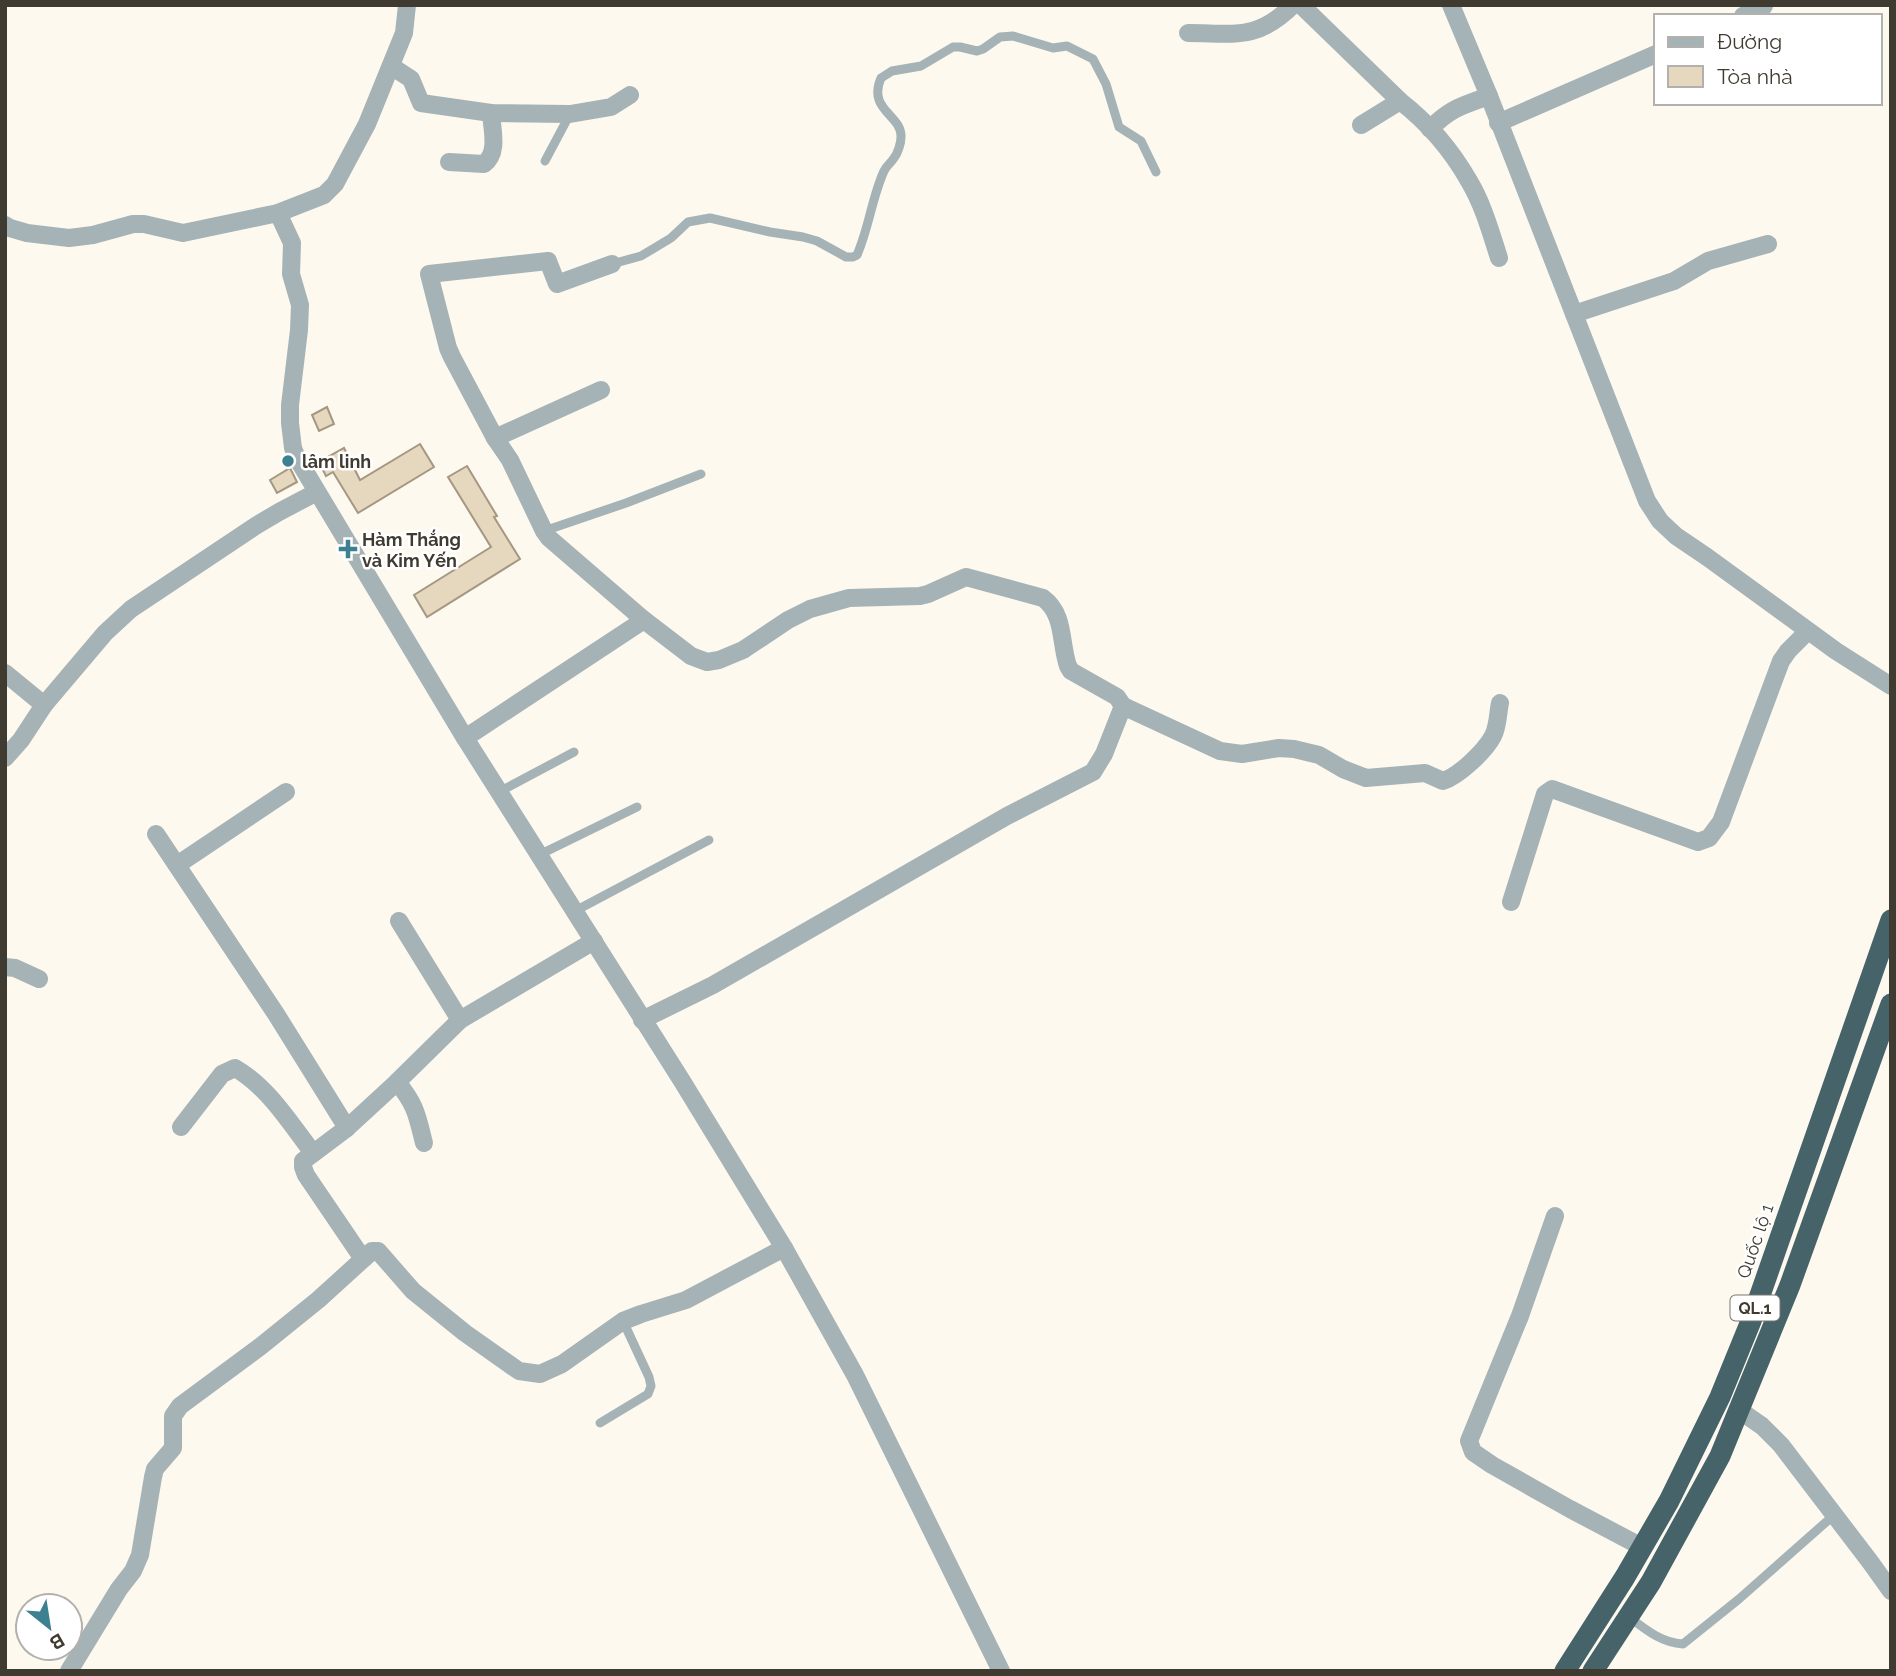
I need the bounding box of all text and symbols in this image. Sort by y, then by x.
legend [1654,14,1882,105]
text: Đường [1717,29,1782,54]
text: Tòa nhà [1717,64,1793,89]
place label: lâm linh [302,451,371,472]
marker: lâm linh [280,453,296,469]
place label: Hàm Thắng và Kim Yến [362,529,461,571]
marker: Hàm Thắng và Kim Yến [340,541,356,557]
street label: Quốc lộ 1 [1732,1201,1778,1281]
road number: QL.1 [1730,1296,1780,1320]
north arrow [14,1592,84,1662]
text: B [46,1629,69,1655]

